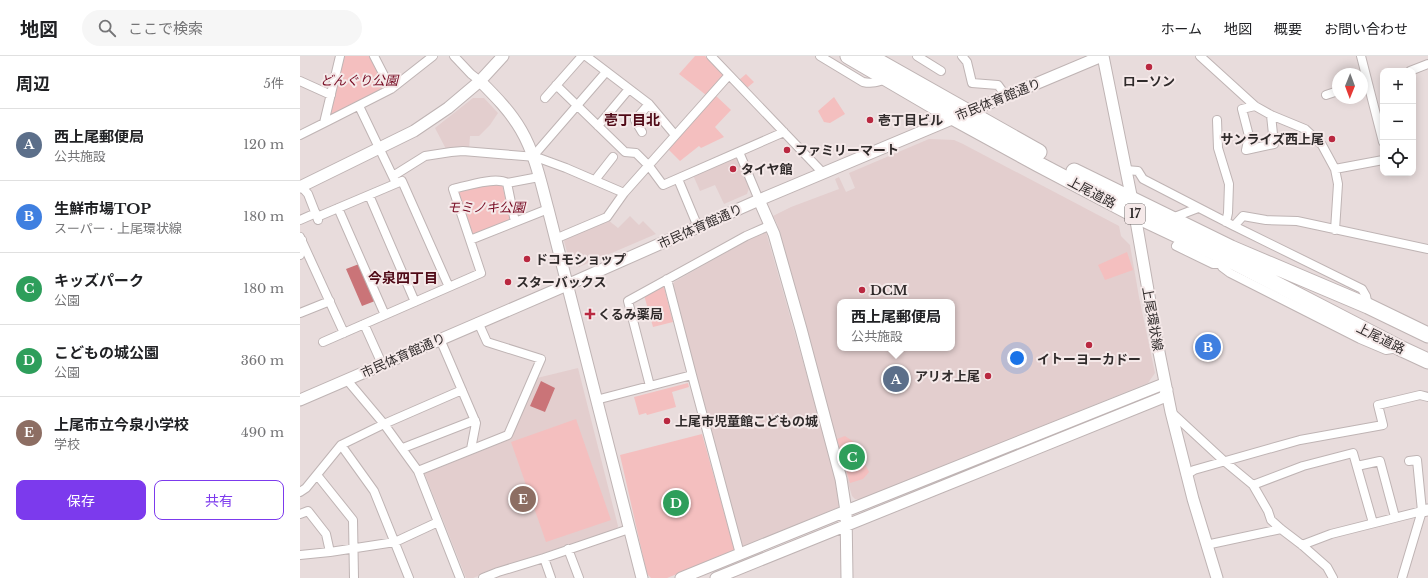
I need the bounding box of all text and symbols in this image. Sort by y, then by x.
search box [82,10,362,46]
icon: search [96,17,118,39]
text: 地図 [20,18,58,41]
text: ここで検索 [128,19,203,38]
text: ホーム [1160,20,1202,38]
text: 地図 [1224,20,1252,38]
text: 概要 [1274,20,1302,38]
text: お問い合わせ [1324,20,1408,38]
marker: ローソン [1144,62,1154,72]
north arrow [1332,68,1368,104]
map controls [1380,68,1416,176]
button: + [1380,68,1416,104]
park label: どんぐり公園 [320,72,400,89]
place label: ローソン [1123,73,1175,90]
text: 周辺 [16,74,50,95]
text: 5件 [264,75,284,92]
street label: 市民体育館通り [953,75,1044,124]
button: − [1380,104,1416,140]
district label: 壱丁目北 [604,111,660,129]
place label: 壱丁目ビル [878,112,943,129]
marker: 壱丁目ビル [865,115,875,125]
text: 西上尾郵便局 [54,127,144,146]
place label: サンライズ西上尾 [1220,131,1324,148]
marker: サンライズ西上尾 [1327,134,1337,144]
text: A [24,136,34,153]
text: 120 m [243,136,284,153]
button: locate [1380,140,1416,176]
place label: ファミリーマート [795,142,899,159]
marker: ファミリーマート [782,145,792,155]
text: 公共施設 [54,148,106,165]
place label: タイヤ館 [741,161,793,178]
marker: タイヤ館 [728,164,738,174]
street label: 上尾道路 [1065,173,1119,212]
text: 生鮮市場TOP [54,199,151,218]
park label: モミノキ公園 [447,199,527,216]
street label: 市民体育館通り [655,200,745,253]
road number: 17 [1125,204,1145,224]
text: B [24,208,34,225]
text: 180 m [243,208,284,225]
text: スーパー · 上尾環状線 [54,220,182,237]
place label: ドコモショップ [535,251,626,268]
marker: ドコモショップ [522,254,532,264]
district label: 今泉四丁目 [368,269,438,287]
text: キッズパーク [54,271,144,290]
place label: スターバックス [516,274,606,291]
marker: スターバックス [503,277,513,287]
text: C [24,280,34,297]
text: 180 m [243,280,284,297]
place label: DCM [870,282,908,299]
marker: DCM [857,285,867,295]
street label: 上尾環状線 [1138,286,1167,353]
text: 公園 [54,292,80,309]
popup [837,299,955,351]
place label: くるみ薬局 [598,306,663,323]
text: 西上尾郵便局 [851,307,941,326]
marker: くるみ薬局 [585,309,595,319]
street label: 上尾道路 [1354,319,1408,358]
text: 公共施設 [851,328,903,345]
street label: 市民体育館通り [358,329,448,382]
pin: B [1195,332,1221,362]
marker: イトーヨーカドー [1084,340,1094,350]
text: こどもの城公園 [54,343,159,362]
your location [1007,348,1027,368]
place label: イトーヨーカドー [1037,351,1141,368]
text: D [23,352,35,369]
text: 360 m [241,352,284,369]
text: 公園 [54,364,80,381]
pin: A [883,364,909,394]
place label: アリオ上尾 [915,368,980,385]
marker: アリオ上尾 [983,371,993,381]
place label: 上尾市児童館こどもの城 [675,413,818,430]
text: 上尾市立今泉小学校 [54,415,189,434]
marker: 上尾市児童館こどもの城 [662,416,672,426]
text: E [24,424,34,441]
text: 490 m [241,424,284,441]
text: 学校 [54,436,80,453]
pin: C [839,442,865,472]
button: 保存 [16,480,146,520]
button: 共有 [154,480,284,520]
pin: E [510,484,536,514]
pin: D [663,488,689,518]

